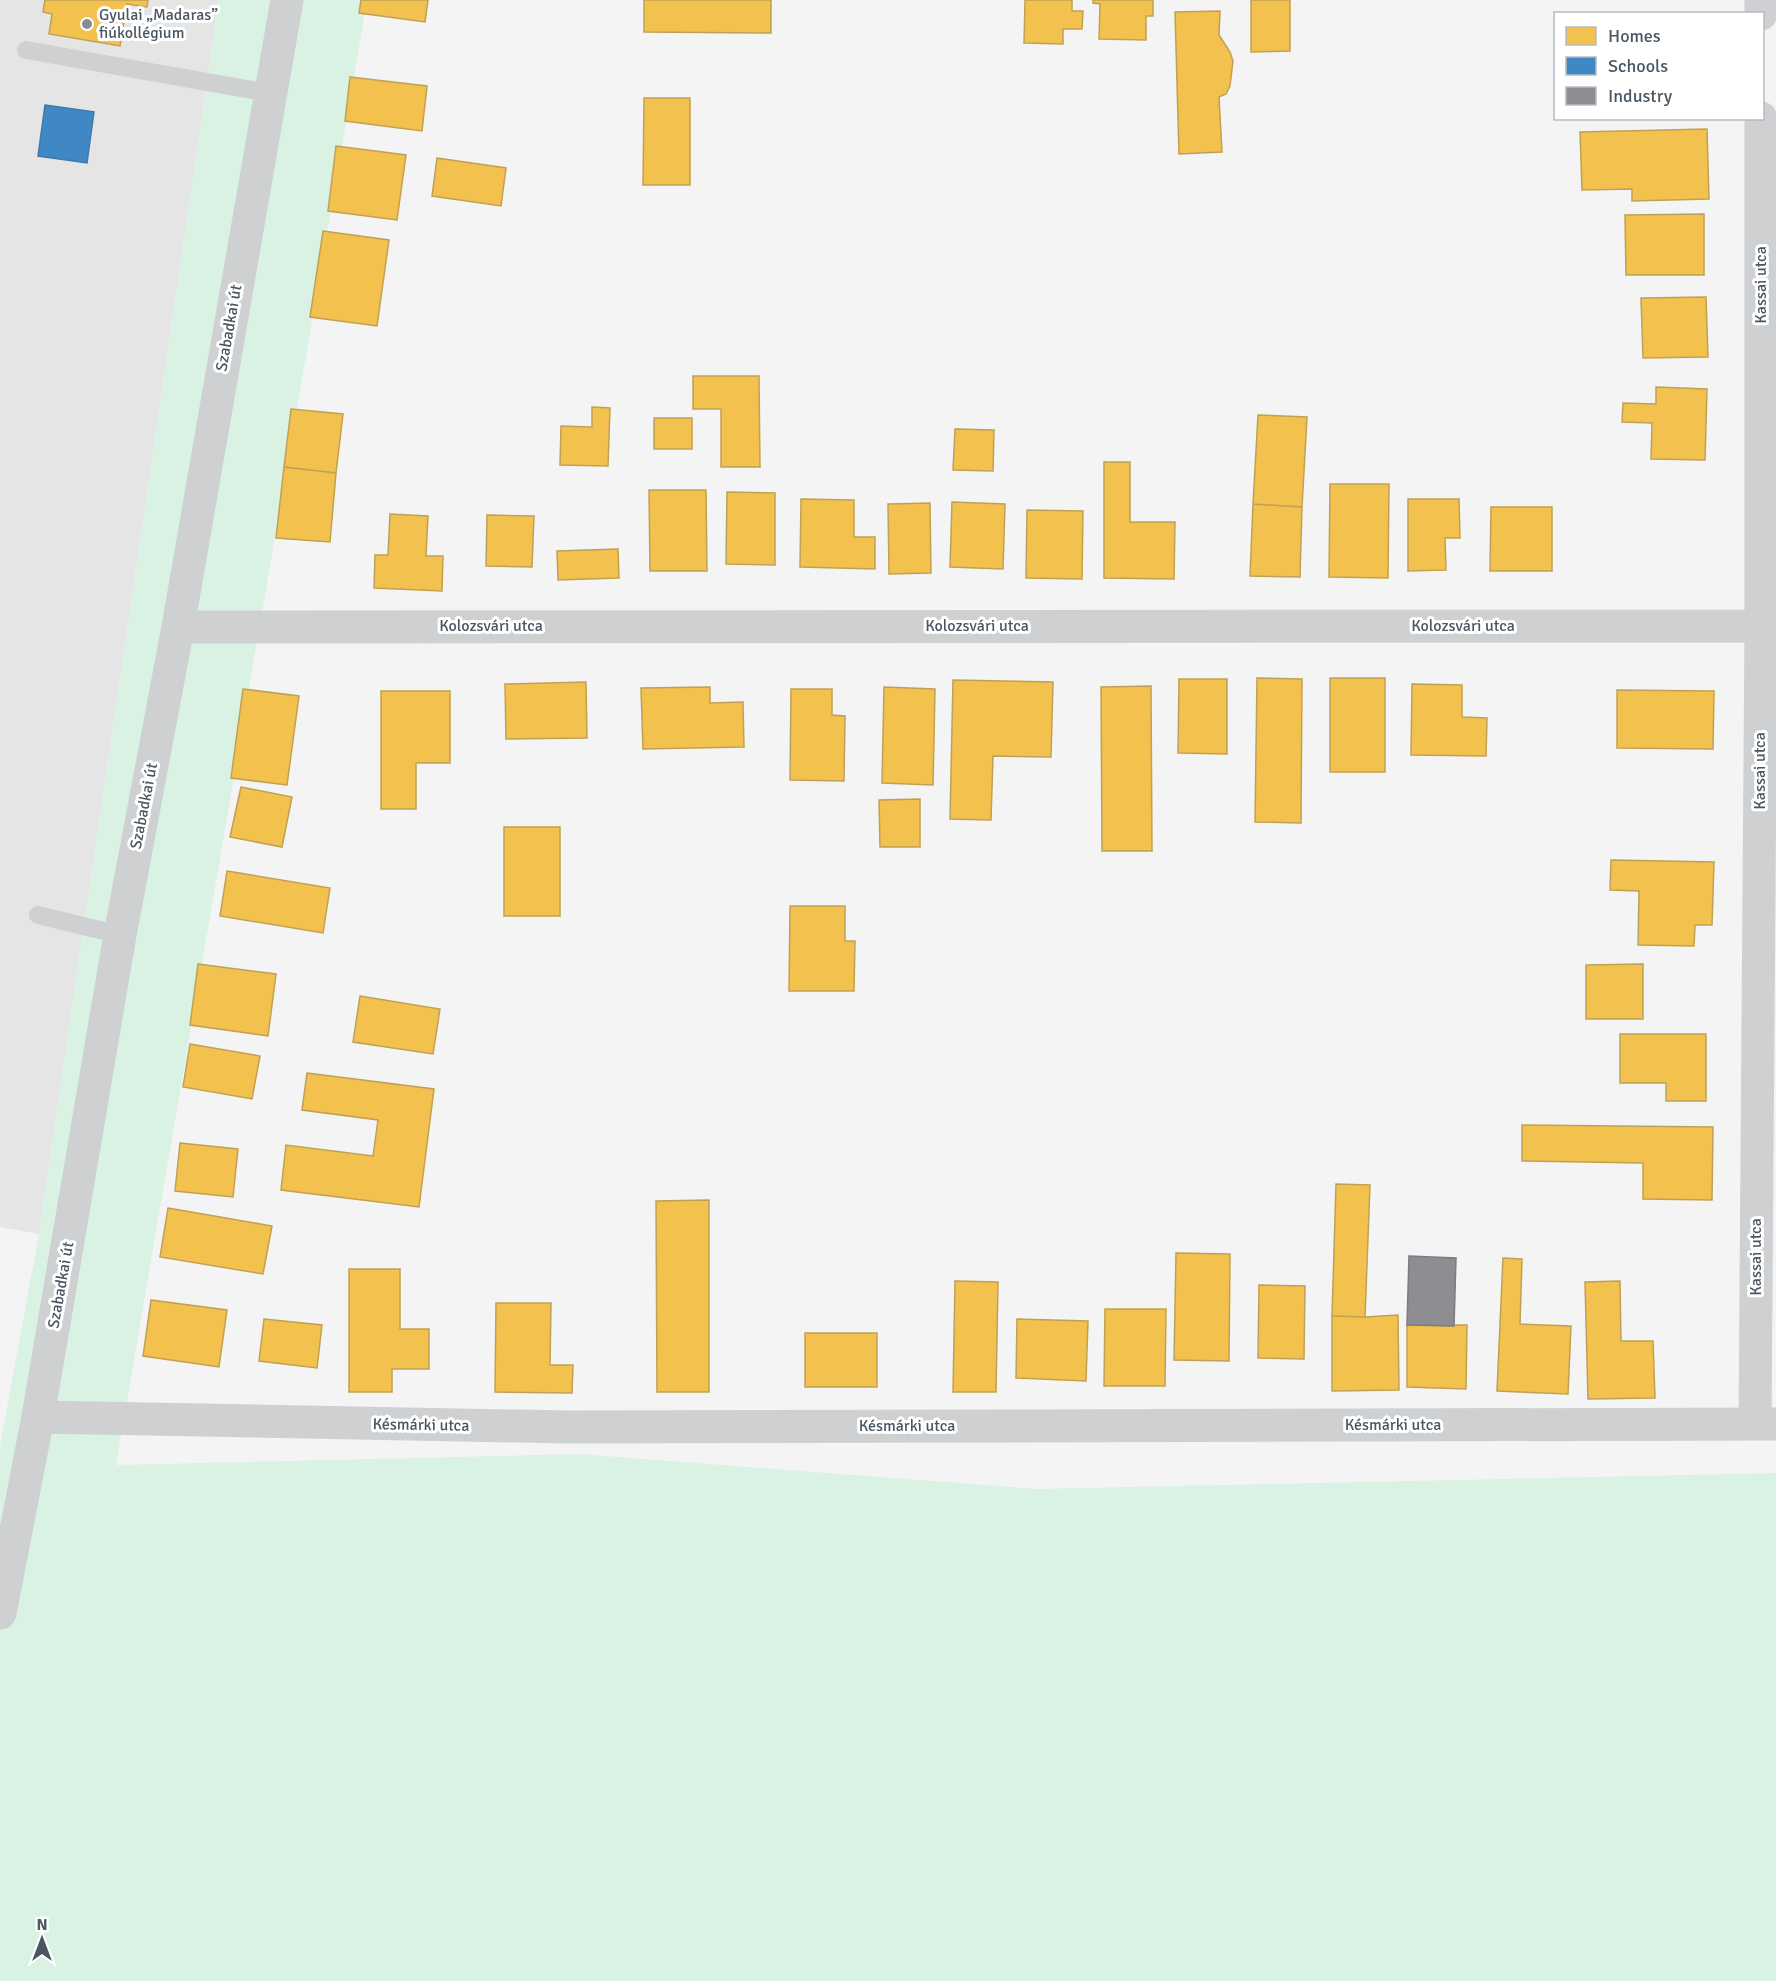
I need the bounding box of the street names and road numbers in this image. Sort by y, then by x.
street label: Kassai utca [1751,246,1771,324]
street label: Szabadkai út [212,283,247,373]
street label: Kolozsvári utca [439,616,543,636]
street label: Kolozsvári utca [925,616,1029,636]
street label: Kolozsvári utca [1411,616,1515,636]
street label: Kassai utca [1750,732,1770,810]
street label: Szabadkai út [126,761,162,851]
street label: Kassai utca [1746,1218,1766,1296]
street label: Szabadkai út [44,1240,79,1330]
street label: Késmárki utca [372,1414,470,1436]
street label: Késmárki utca [1345,1415,1441,1435]
street label: Késmárki utca [859,1416,955,1436]

